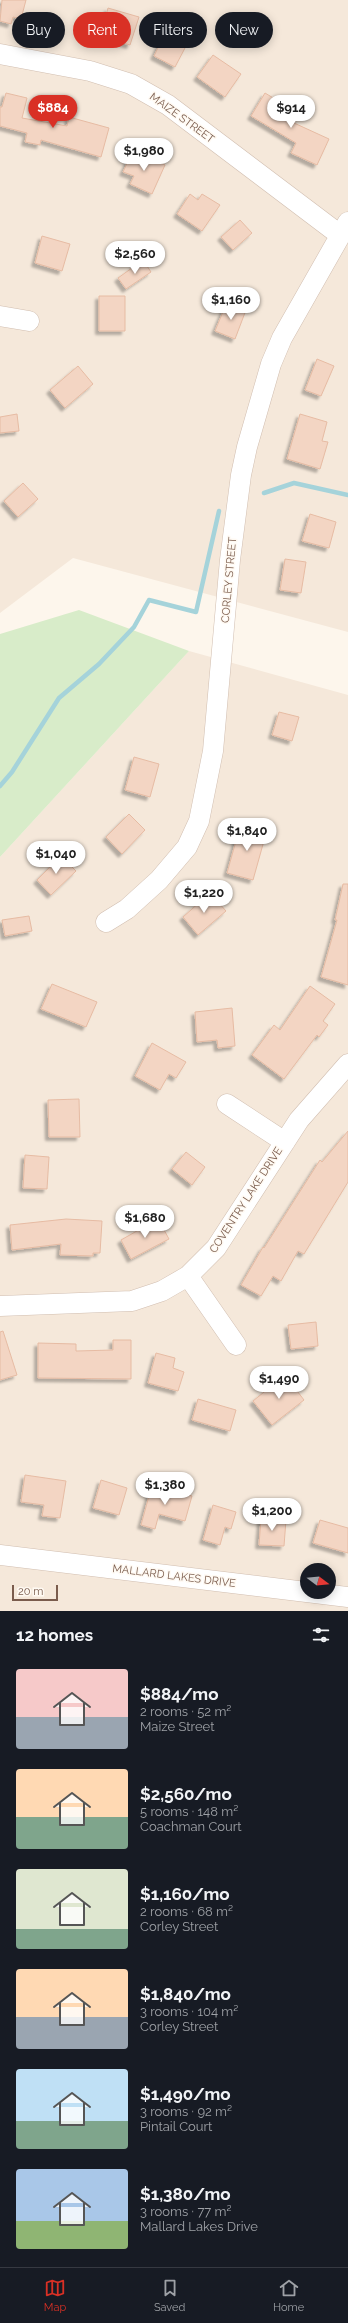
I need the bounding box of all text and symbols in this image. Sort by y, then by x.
chip: Buy [12,12,65,48]
chip: Rent [73,12,131,48]
chip: Filters [139,12,207,48]
chip: New [215,12,273,48]
street label: MAIZE STREET [147,90,217,146]
pin: $884 [29,95,77,129]
pin: $914 [267,95,315,129]
text: $884 [37,100,69,115]
text: $914 [276,100,306,115]
pin: $1,980 [111,138,177,172]
text: $1,980 [123,143,165,158]
pin: $2,560 [102,241,168,275]
text: $2,560 [114,246,156,261]
pin: $1,160 [198,287,264,321]
text: $1,160 [211,292,251,307]
street label: CORLEY STREET [219,536,239,624]
pin: $1,840 [214,818,280,852]
text: $1,840 [227,823,267,838]
pin: $1,040 [23,841,89,875]
text: $1,040 [35,846,77,861]
pin: $1,220 [171,880,237,914]
text: $1,220 [184,885,224,900]
street label: COVENTRY LAKE DRIVE [207,1144,285,1255]
pin: $1,680 [112,1205,178,1239]
text: $1,680 [124,1210,166,1225]
pin: $1,490 [246,1366,312,1400]
text: $1,490 [259,1371,299,1386]
pin: $1,380 [132,1472,198,1506]
text: $1,380 [145,1477,185,1492]
pin: $1,200 [239,1498,305,1532]
text: $1,200 [252,1503,292,1518]
street label: MALLARD LAKES DRIVE [112,1562,237,1590]
north arrow [300,1563,336,1599]
map controls [300,1563,336,1599]
scale bar [12,1583,58,1602]
text: 20 m [18,1585,43,1598]
icon: filters [310,1624,332,1646]
text: 12 homes [16,1625,93,1645]
text: $884/mo [140,1684,218,1704]
icon: home [48,1685,96,1733]
text: 2 rooms · 52 m² [140,1704,231,1719]
text: Maize Street [140,1719,215,1734]
text: $2,560/mo [140,1784,232,1804]
icon: home [48,1785,96,1833]
text: 5 rooms · 148 m² [140,1804,238,1819]
text: Coachman Court [140,1819,242,1834]
text: $1,160/mo [140,1884,230,1904]
icon: home [48,1885,96,1933]
text: 2 rooms · 68 m² [140,1904,233,1919]
text: Corley Street [140,1919,218,1934]
text: $1,840/mo [140,1984,231,2004]
icon: home [48,1985,96,2033]
text: 3 rooms · 104 m² [140,2004,238,2019]
text: Corley Street [140,2019,218,2034]
text: $1,490/mo [140,2084,231,2104]
icon: home [48,2085,96,2133]
text: 3 rooms · 92 m² [140,2104,232,2119]
text: Pintail Court [140,2119,212,2134]
text: $1,380/mo [140,2184,231,2204]
icon: home [48,2185,96,2233]
text: 3 rooms · 77 m² [140,2204,232,2219]
text: Mallard Lakes Drive [140,2219,258,2234]
tab: Map [44,2277,66,2314]
tab: Saved [154,2277,185,2314]
tab: Home [273,2277,304,2314]

